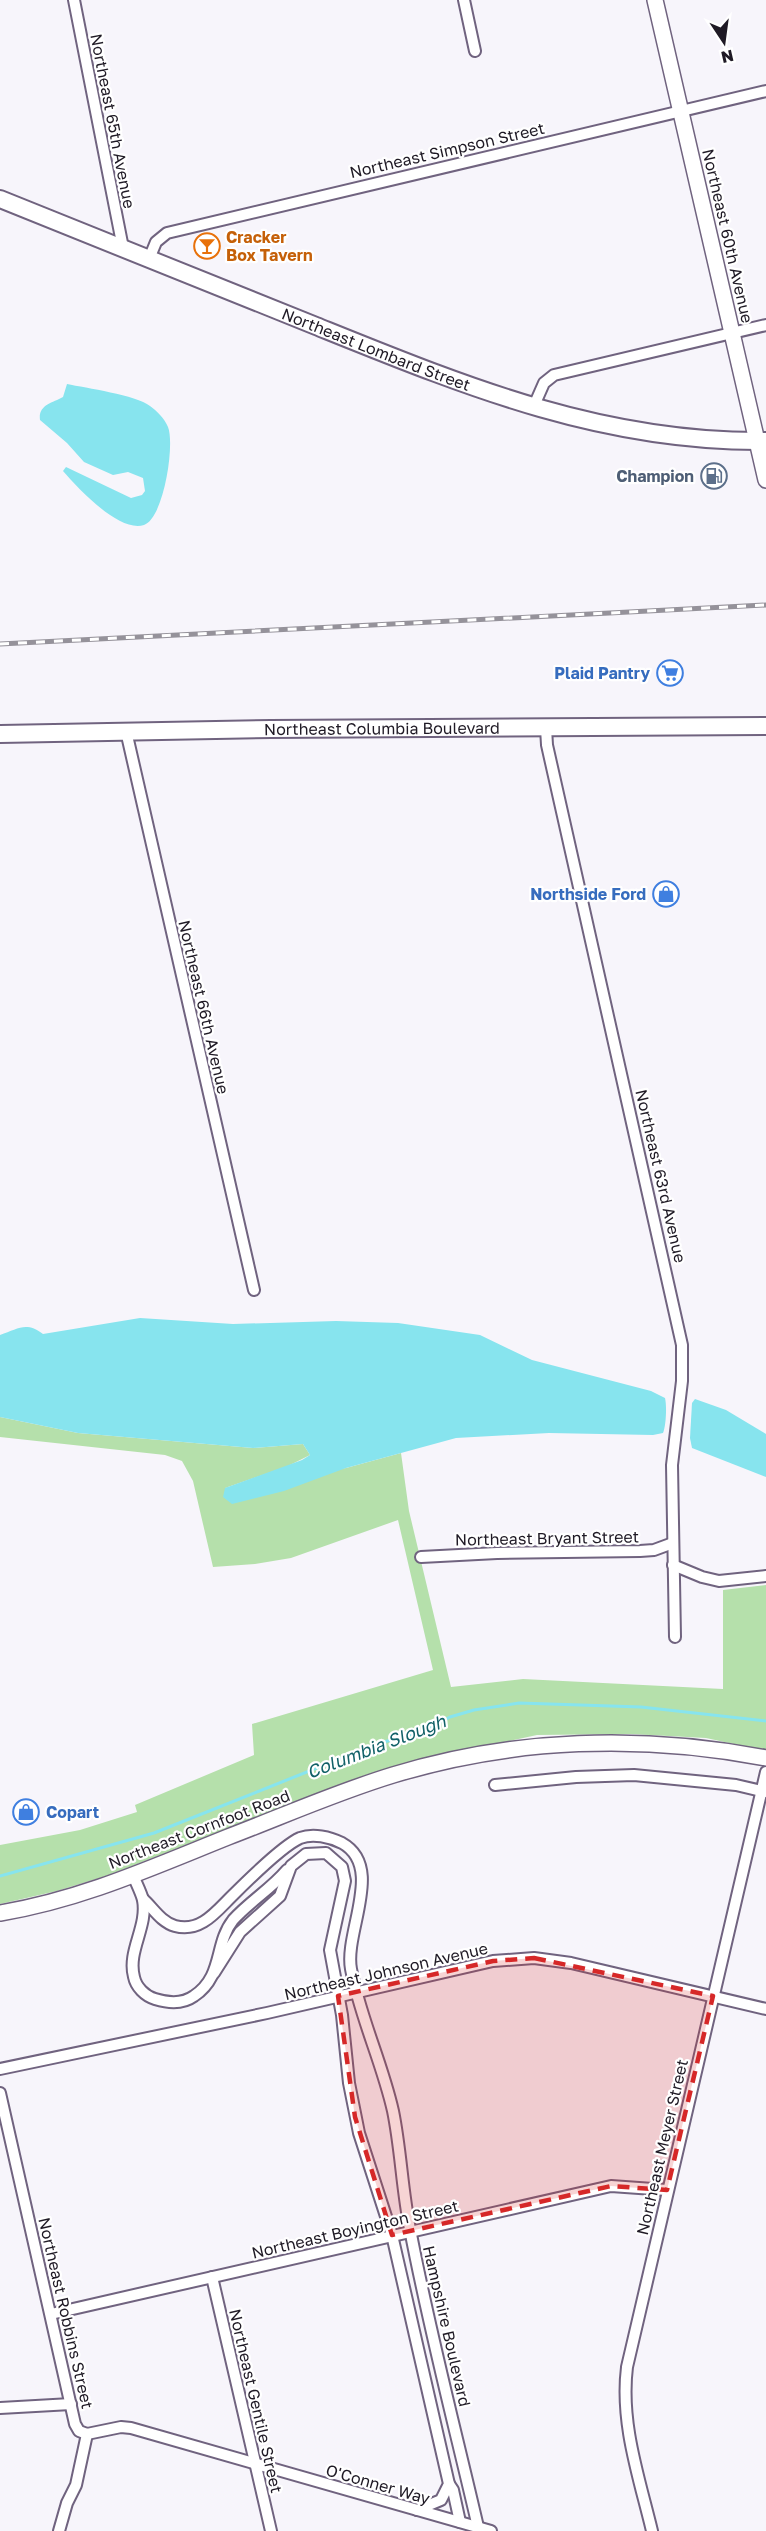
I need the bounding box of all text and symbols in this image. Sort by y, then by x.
north arrow [694,12,754,72]
street label: Northeast 65th Avenue [86,32,140,210]
text: N [719,46,736,68]
street label: Northeast Simpson Street [348,118,546,182]
street label: Northeast 60th Avenue [698,147,758,325]
place label: Cracker Box Tavern [226,227,313,265]
bar icon: Cracker Box Tavern [192,231,222,261]
street label: Northeast Lombard Street [279,303,473,395]
fuel station icon: Champion [699,461,729,491]
place label: Champion [616,466,694,486]
supermarket icon: Plaid Pantry [655,658,685,688]
place label: Plaid Pantry [554,663,650,683]
street label: Northeast Columbia Boulevard [264,718,500,739]
shop icon: Northside Ford [651,879,681,909]
place label: Northside Ford [530,884,646,904]
street label: Northeast 66th Avenue [174,918,234,1096]
street label: Northeast 63rd Avenue [631,1087,691,1265]
street label: Northeast Bryant Street [455,1526,639,1550]
water label: Columbia Slough [303,1709,449,1783]
street label: Northeast Cornfoot Road [105,1785,293,1873]
shop icon: Copart [11,1797,41,1827]
place label: Copart [46,1802,99,1822]
street label: Northeast Johnson Avenue [282,1938,490,2004]
street label: Northeast Meyer Street [632,2057,692,2237]
street label: Northeast Boyington Street [250,2195,460,2263]
street label: Northeast Robbins Street [34,2215,98,2411]
street label: Hampshire Boulevard [419,2244,475,2408]
street label: Northeast Gentile Street [225,2307,287,2495]
street label: O'Conner Way [324,2460,432,2508]

